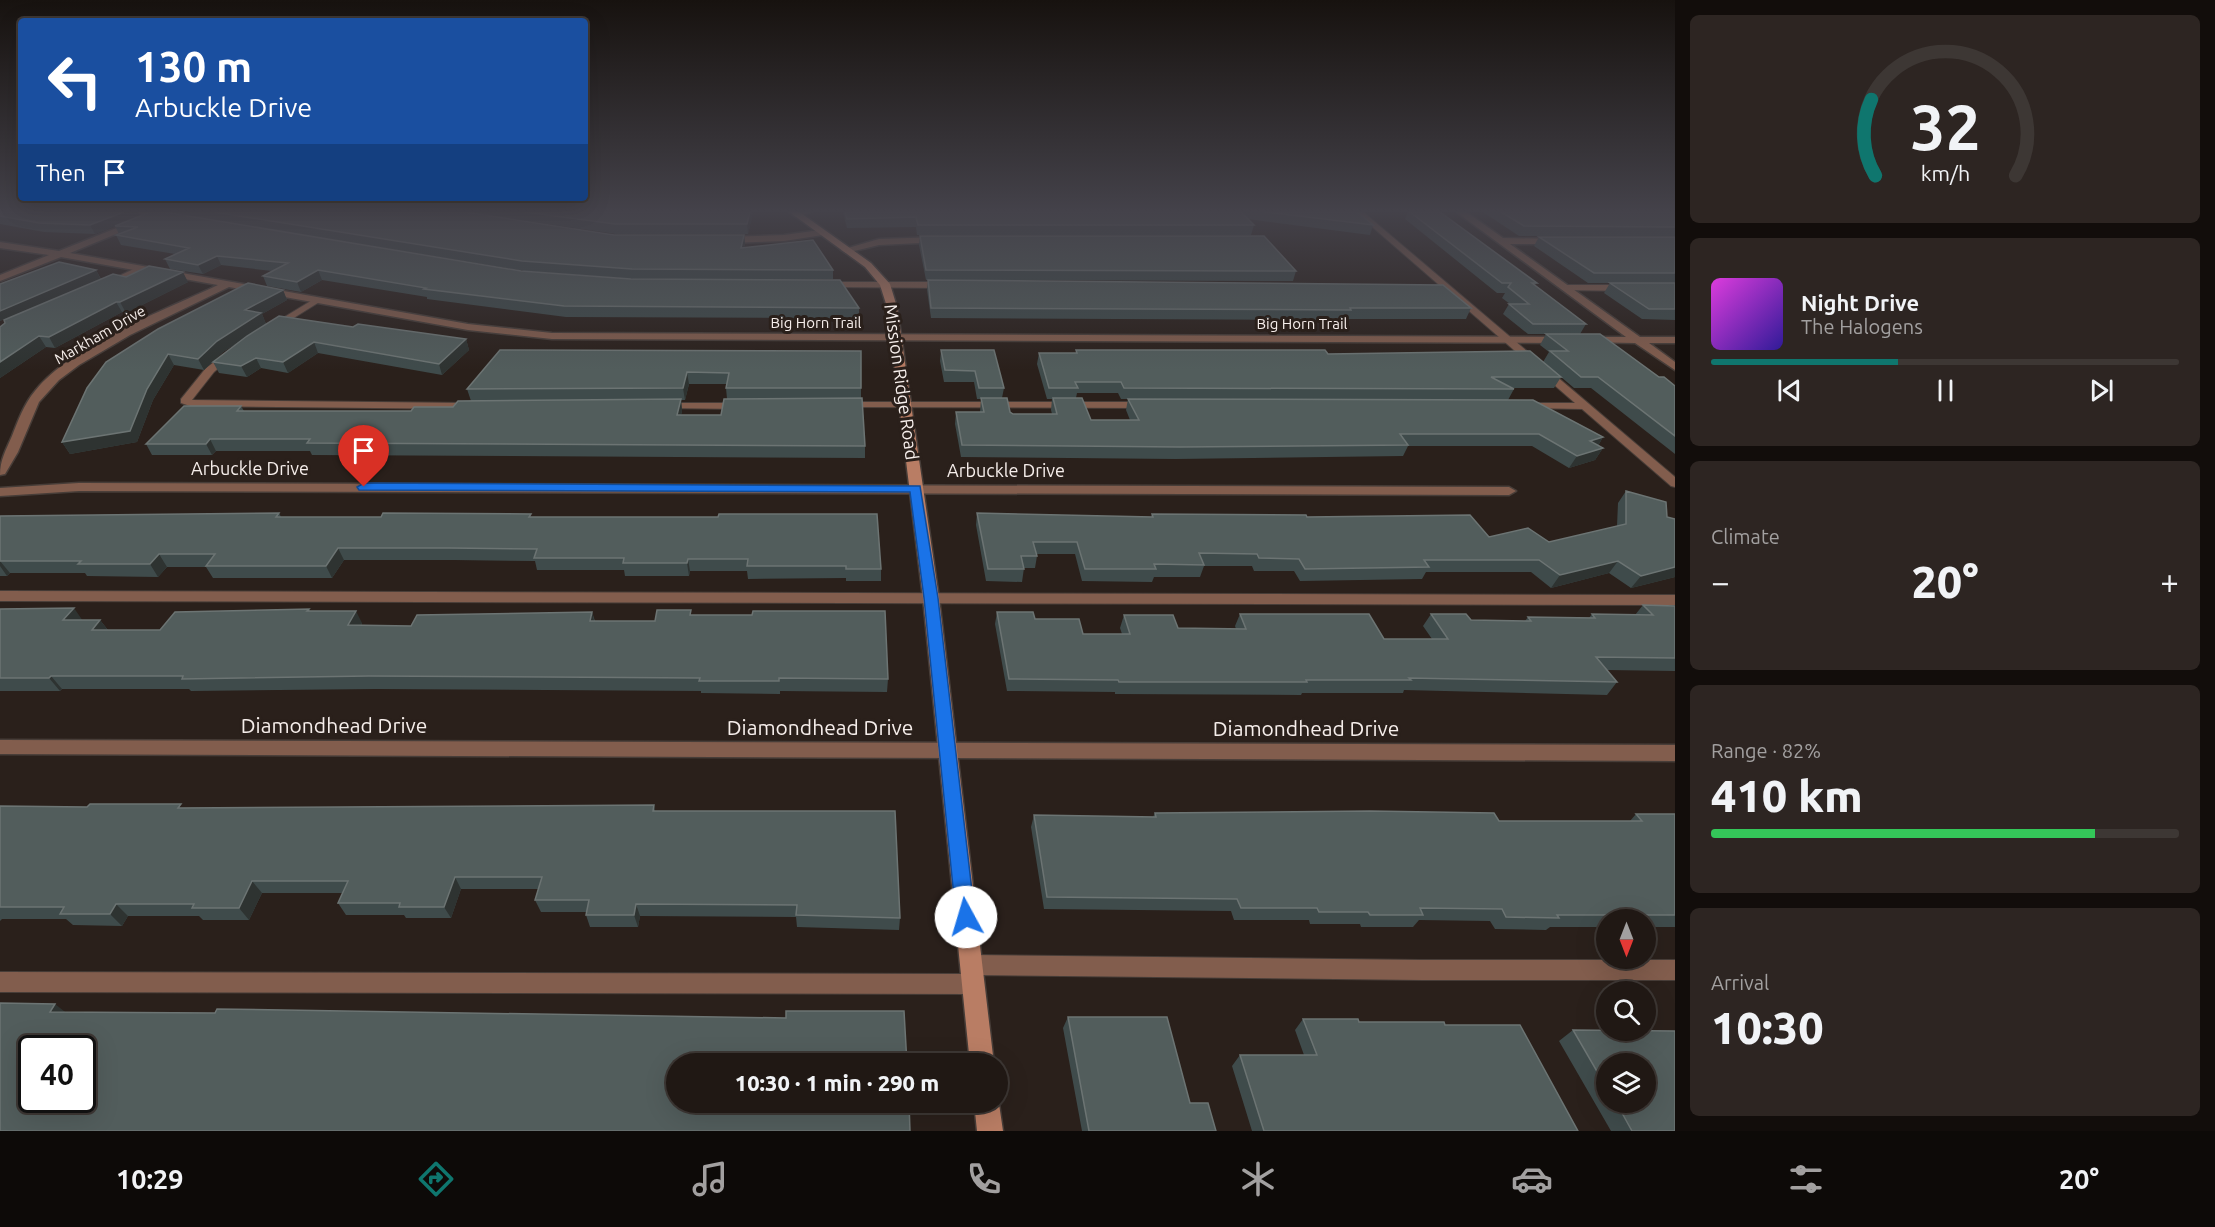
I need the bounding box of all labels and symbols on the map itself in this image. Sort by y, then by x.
street label: Markham Drive [51,302,148,367]
street label: Mission Ridge Road [881,303,923,461]
street label: Big Horn Trail [771,314,862,331]
street label: Big Horn Trail [1257,315,1348,332]
pin [338,425,389,487]
street label: Arbuckle Drive [191,458,309,478]
street label: Arbuckle Drive [947,460,1065,480]
street label: Diamondhead Drive [241,713,427,737]
street label: Diamondhead Drive [727,715,913,739]
street label: Diamondhead Drive [1213,716,1399,740]
position arrow [934,885,998,949]
north arrow [1596,909,1656,969]
speed limit sign: 40 [18,1035,96,1113]

